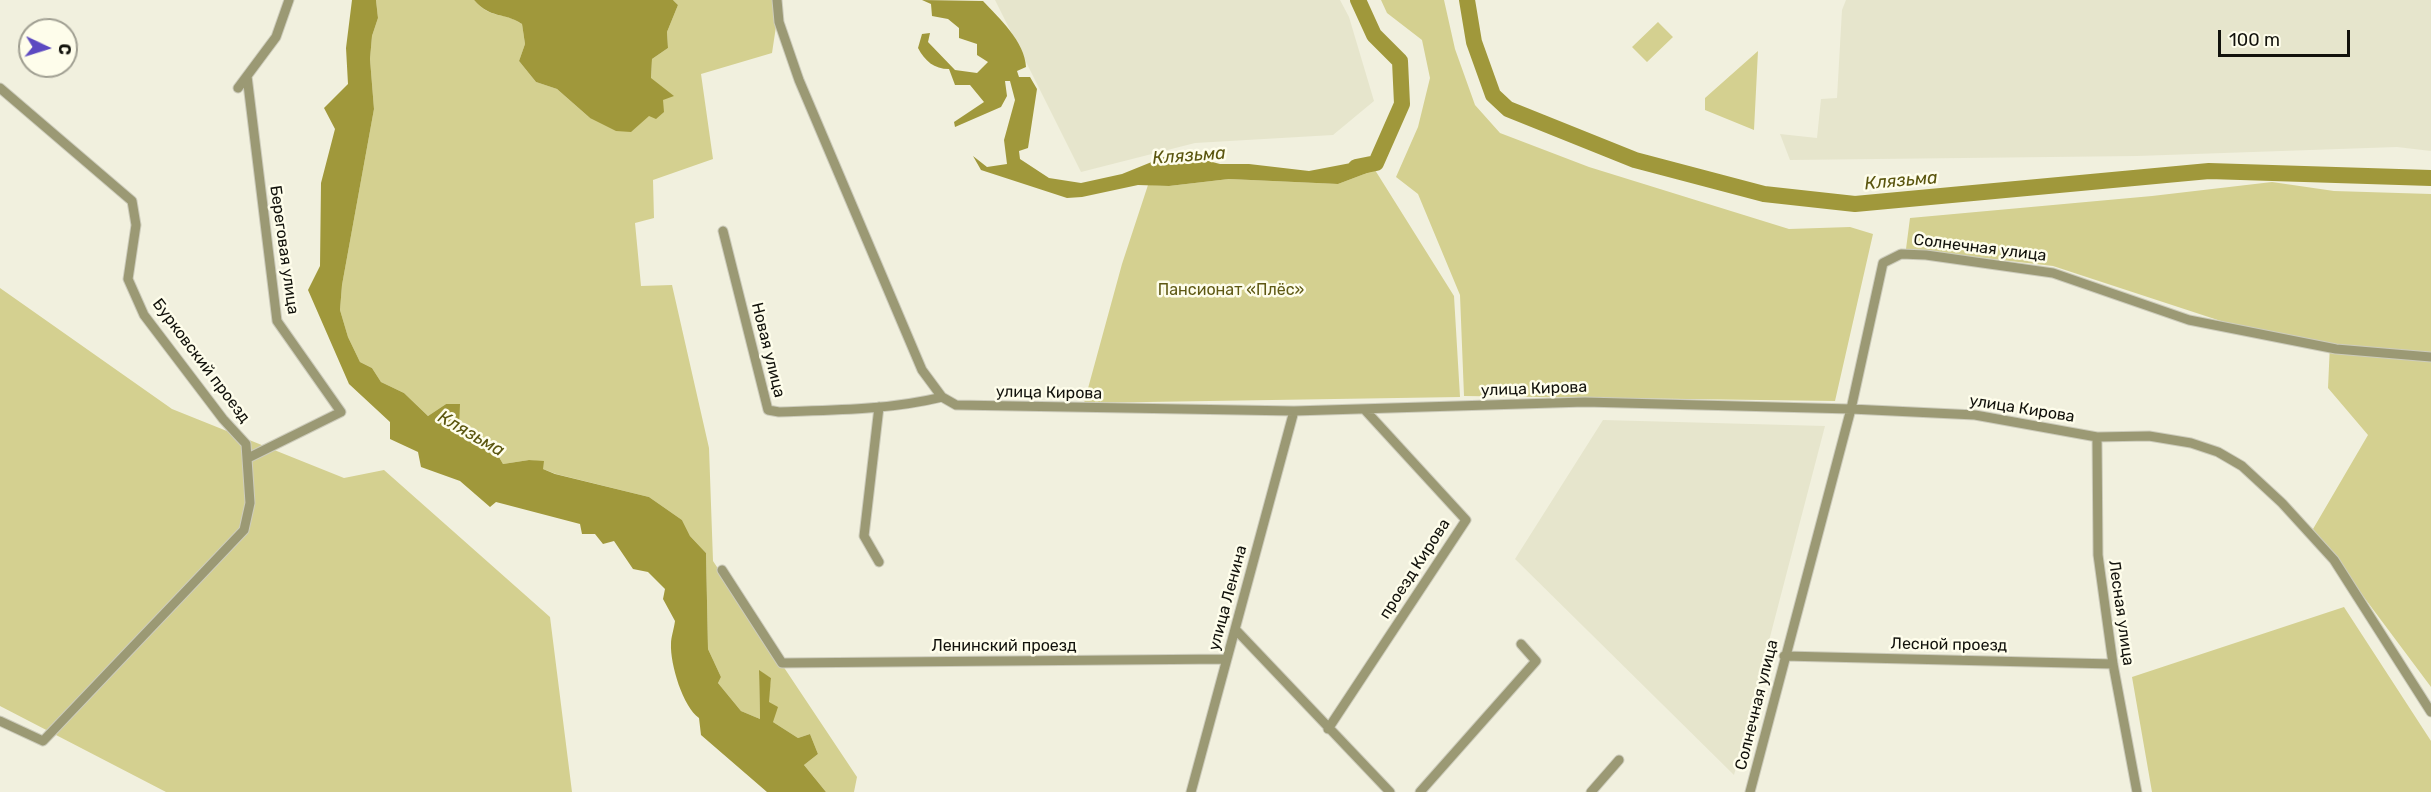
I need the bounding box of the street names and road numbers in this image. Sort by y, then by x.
street label: Береговая улица [265,184,303,316]
street label: Солнечная улица [1912,230,2048,266]
street label: Бурковский проезд [148,295,254,427]
street label: Новая улица [747,301,789,399]
street label: улица Кирова [1480,378,1588,400]
street label: улица Кирова [996,382,1102,404]
street label: улица Кирова [1968,391,2076,427]
street label: проезд Кирова [1376,515,1454,623]
street label: улица Ленина [1205,543,1251,653]
street label: Лесная улица [2104,559,2138,667]
street label: Лесной проезд [1891,634,2007,656]
street label: Ленинский проезд [931,636,1077,656]
street label: Солнечная улица [1732,638,1782,772]

